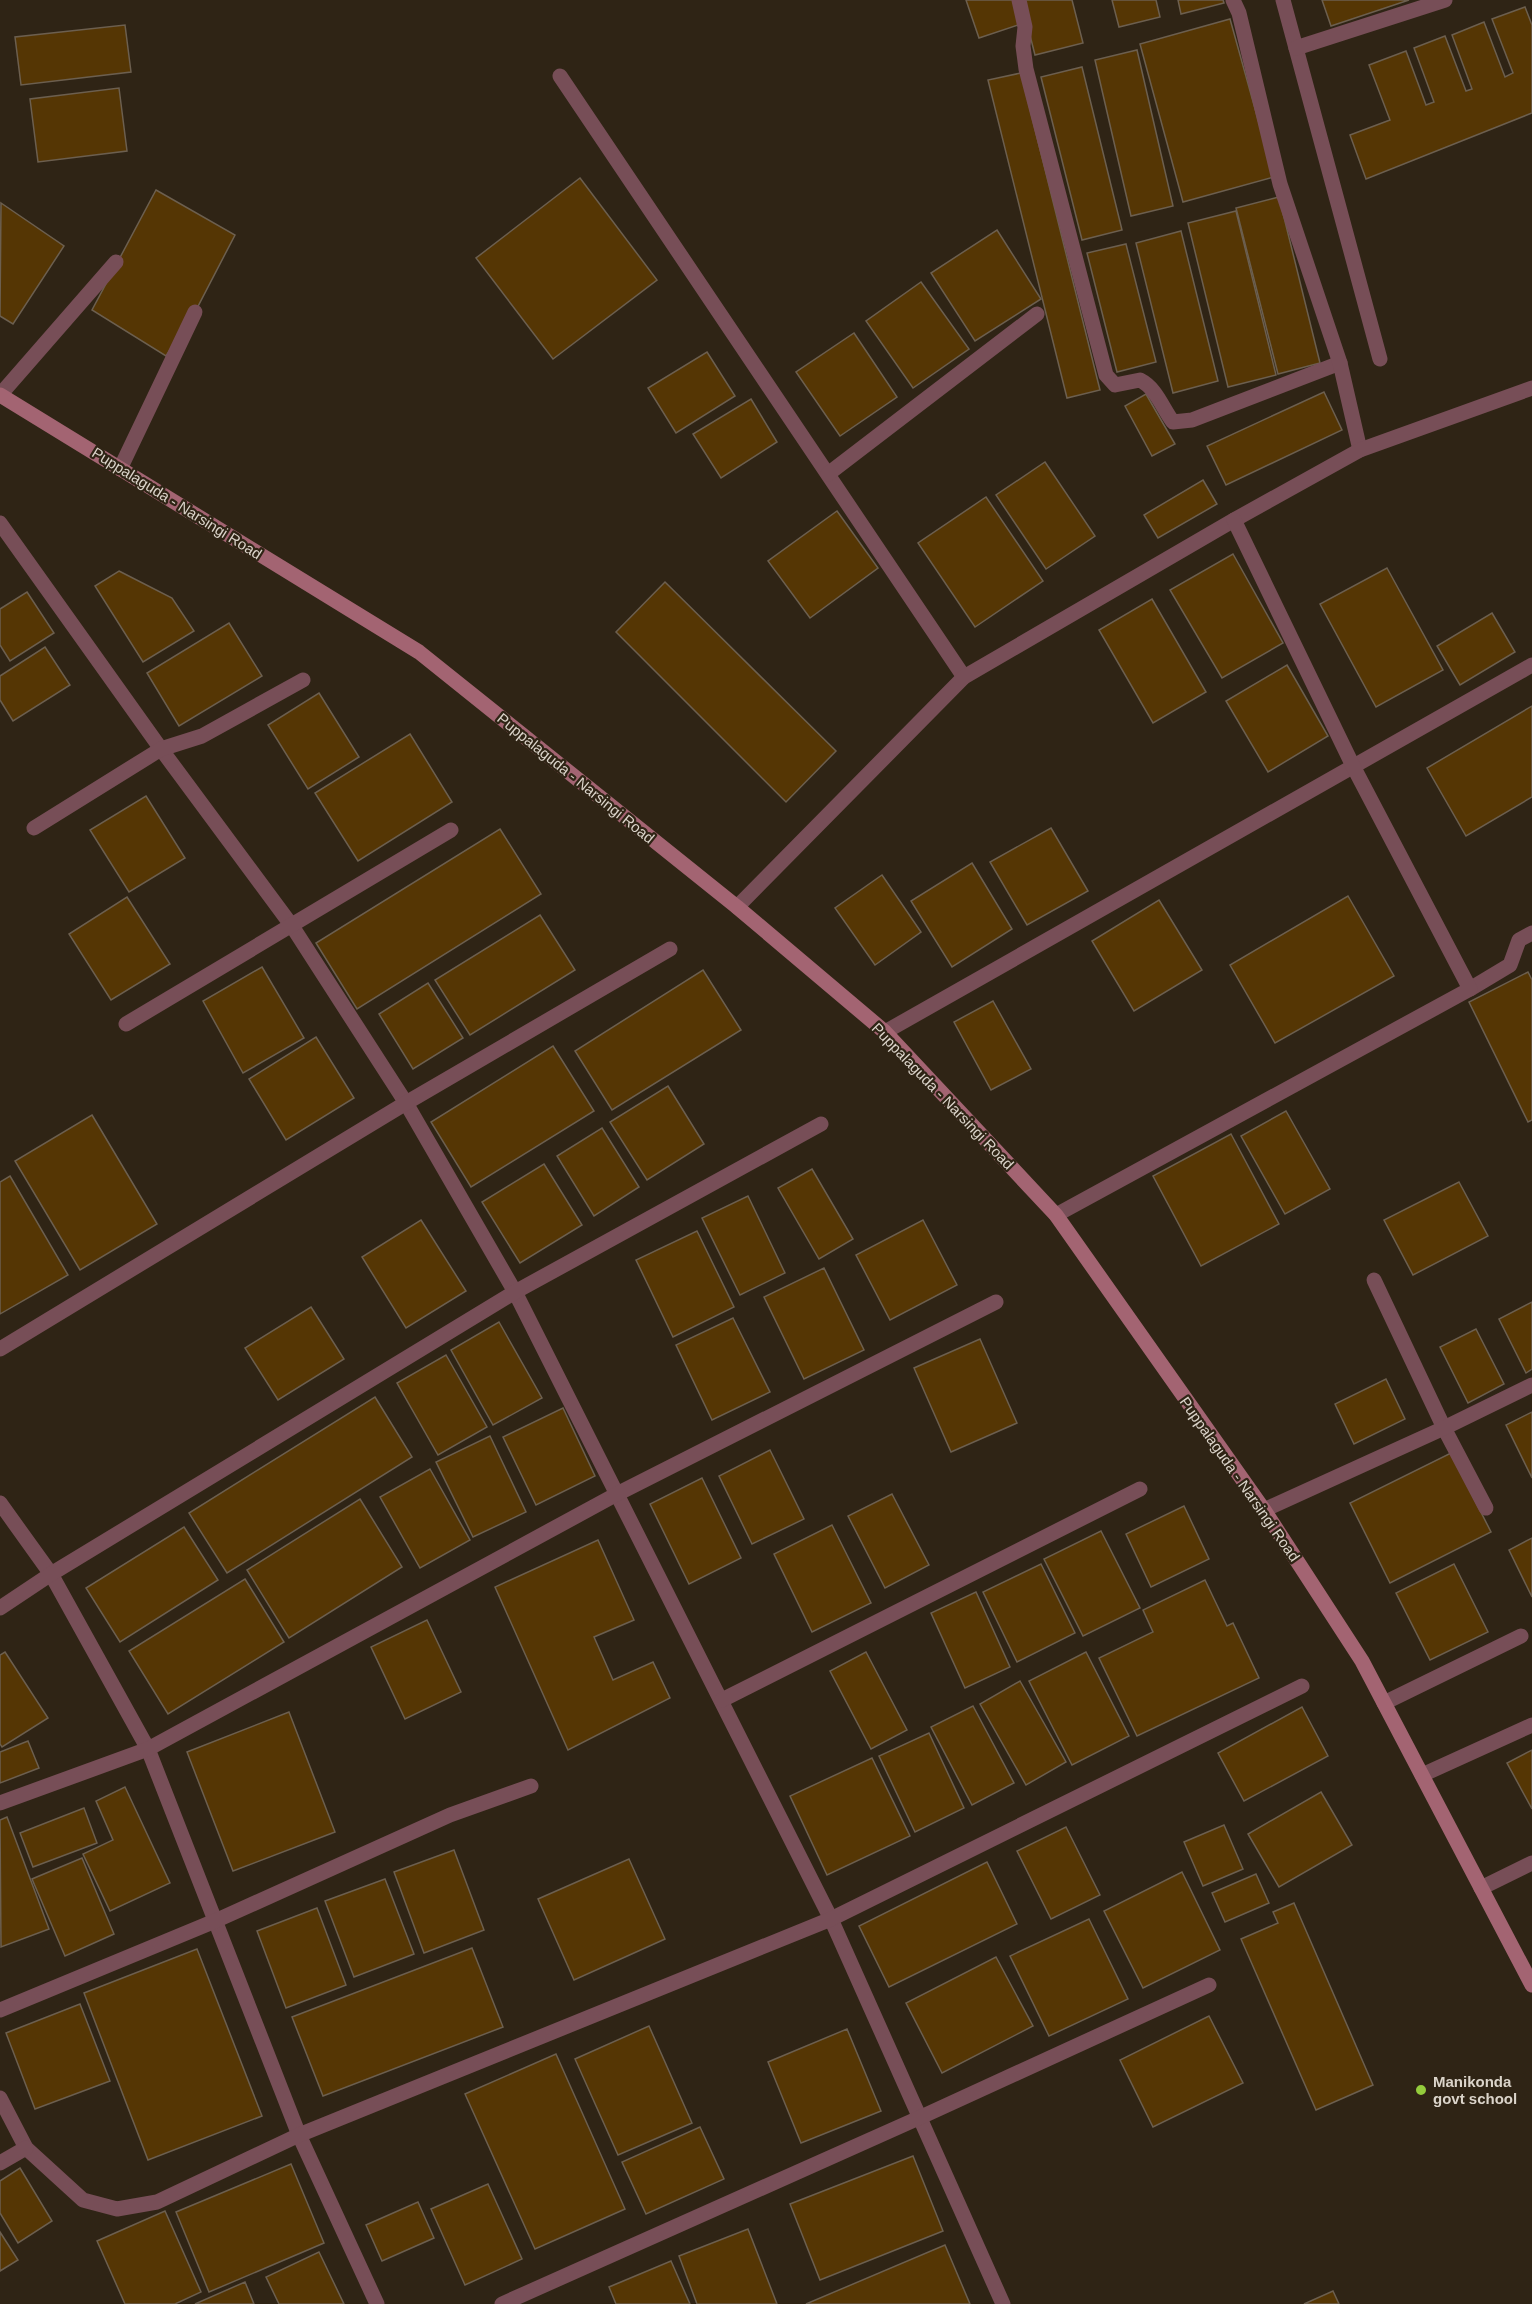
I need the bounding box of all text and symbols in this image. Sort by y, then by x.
street label: Puppalaguda - Narsingi Road [89,444,265,562]
street label: Puppalaguda - Narsingi Road [494,709,658,847]
street label: Puppalaguda - Narsingi Road [869,1019,1017,1173]
street label: Puppalaguda - Narsingi Road [1177,1394,1303,1564]
place label: Manikonda govt school [1433,2073,1517,2107]
marker: Manikonda govt school [1414,2083,1428,2097]

